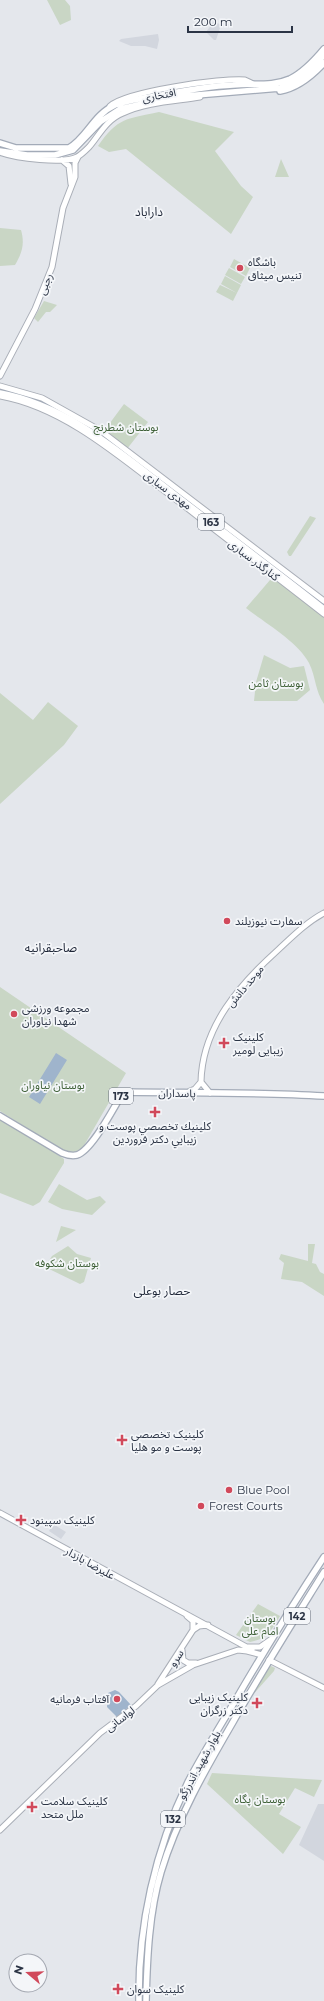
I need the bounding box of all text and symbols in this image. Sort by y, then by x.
scale bar [188,8,292,34]
text: 200 m [194,14,233,29]
street label: افتخاری [141,85,177,105]
district label: داراباد [135,204,163,219]
place label: باشگاه تنيس ميثاق [248,255,302,282]
marker: باشگاه تنيس ميثاق [235,263,245,273]
street label: رجبی [35,271,55,297]
park label: بوستان شطرنج [93,420,159,435]
street label: مهدی سباری [141,467,195,513]
road number: 163 [198,514,224,530]
street label: کنارگذر سباری [226,536,283,584]
park label: بوستان ثامن [249,676,303,690]
place label: سفارت نیوزیلند [235,914,303,928]
marker: سفارت نیوزیلند [222,916,232,926]
district label: صاحبقرانیه [25,940,77,955]
street label: موحد دانش [223,962,267,1010]
place label: مجموعه ورزشی شهدا نیاوران [22,1001,90,1028]
marker: مجموعه ورزشی شهدا نیاوران [9,1009,19,1019]
place label: کلینیک زیبایی لومیر [232,1030,284,1057]
marker: کلینیک زیبایی لومیر [218,1037,230,1049]
park label: بوستان نیاوران [21,1078,85,1092]
street label: پاسداران [158,1086,196,1101]
road number: 173 [109,1088,133,1104]
marker: كلينيك تخصصي پوست و زيبايي دكتر فروردين [149,1106,161,1118]
place label: كلينيك تخصصي پوست و زيبايي دكتر فروردين [99,1119,211,1149]
park label: بوستان شکوفه [35,1256,99,1270]
district label: حصار بوعلی [134,1283,190,1298]
place label: کلینیک تخصصی پوست و مو هلیا [131,1427,204,1455]
marker: کلینیک تخصصی پوست و مو هلیا [116,1434,128,1446]
place label: Blue Pool [237,1483,290,1497]
marker: Blue Pool [224,1485,234,1495]
place label: Forest Courts [209,1499,283,1513]
marker: Forest Courts [196,1501,206,1511]
place label: کلینیک سپینود [30,1513,95,1528]
marker: کلینیک سپینود [15,1514,27,1526]
street label: علیرضا بازدار [62,1543,118,1583]
road number: 142 [284,1608,310,1624]
park label: بوستان امام علی [242,1611,278,1639]
street label: سرو [165,1646,187,1669]
place label: کلینیک زیبایی دکتر زرگران [189,1690,248,1717]
place label: آفتاب فرمانیه [50,1692,110,1706]
marker: آفتاب فرمانیه [112,1694,122,1704]
marker: کلینیک زیبایی دکتر زرگران [251,1697,263,1709]
street label: لواسانی [102,1703,138,1735]
street label: بلوار شهید اندرزگو [174,1728,224,1802]
park label: بوستان پگاه [234,1792,286,1807]
place label: کلینیک سلامت ملل متحد [41,1794,108,1821]
marker: کلینیک سلامت ملل متحد [26,1801,38,1813]
road number: 132 [161,1811,185,1827]
north arrow [8,1953,48,1993]
text: N [10,1963,27,1976]
place label: کلینیک سوان [127,1982,185,1996]
marker: کلینیک سوان [112,1983,124,1995]

